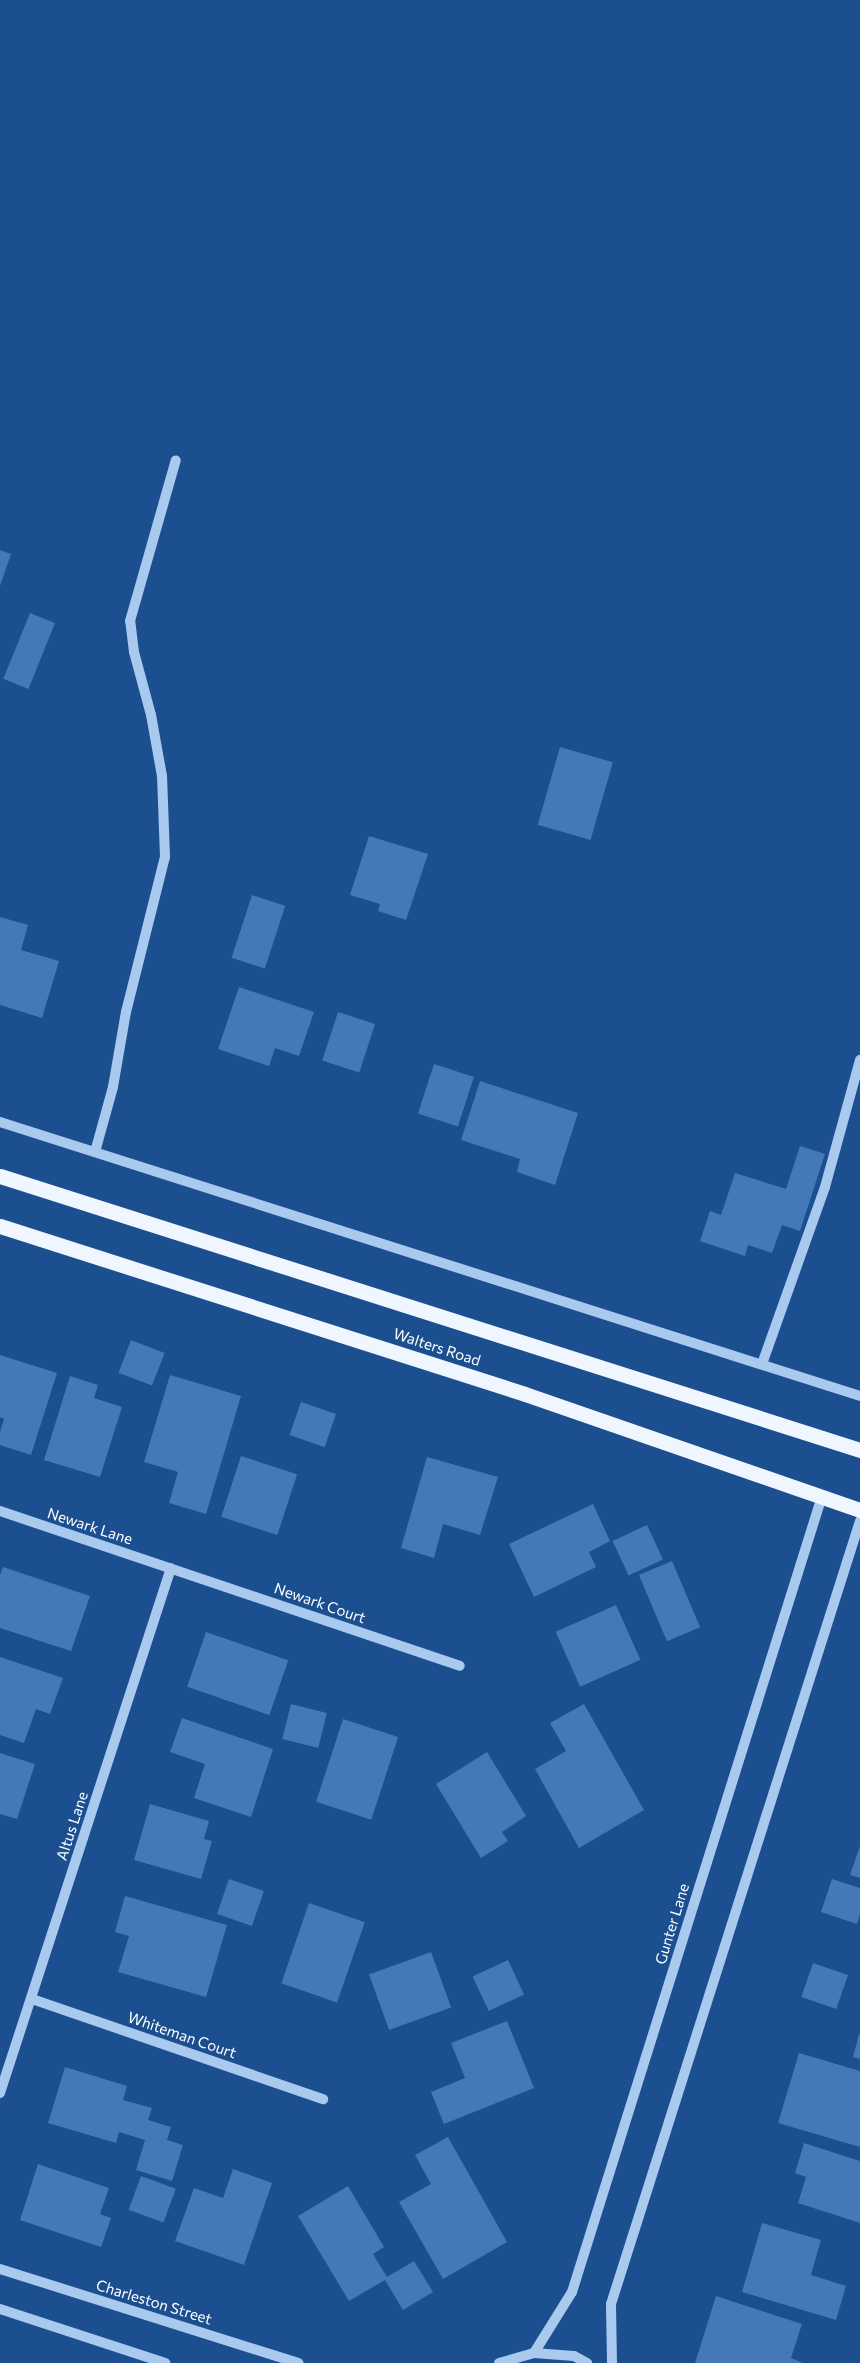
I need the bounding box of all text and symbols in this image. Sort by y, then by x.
street label: Walters Road [391,1324,483,1370]
street label: Newark Lane [45,1504,135,1548]
street label: Newark Court [272,1579,368,1627]
street label: Altus Lane [52,1789,92,1863]
street label: Gunter Lane [651,1881,693,1967]
street label: Whiteman Court [125,2008,239,2062]
street label: Charleston Street [94,2276,214,2328]

